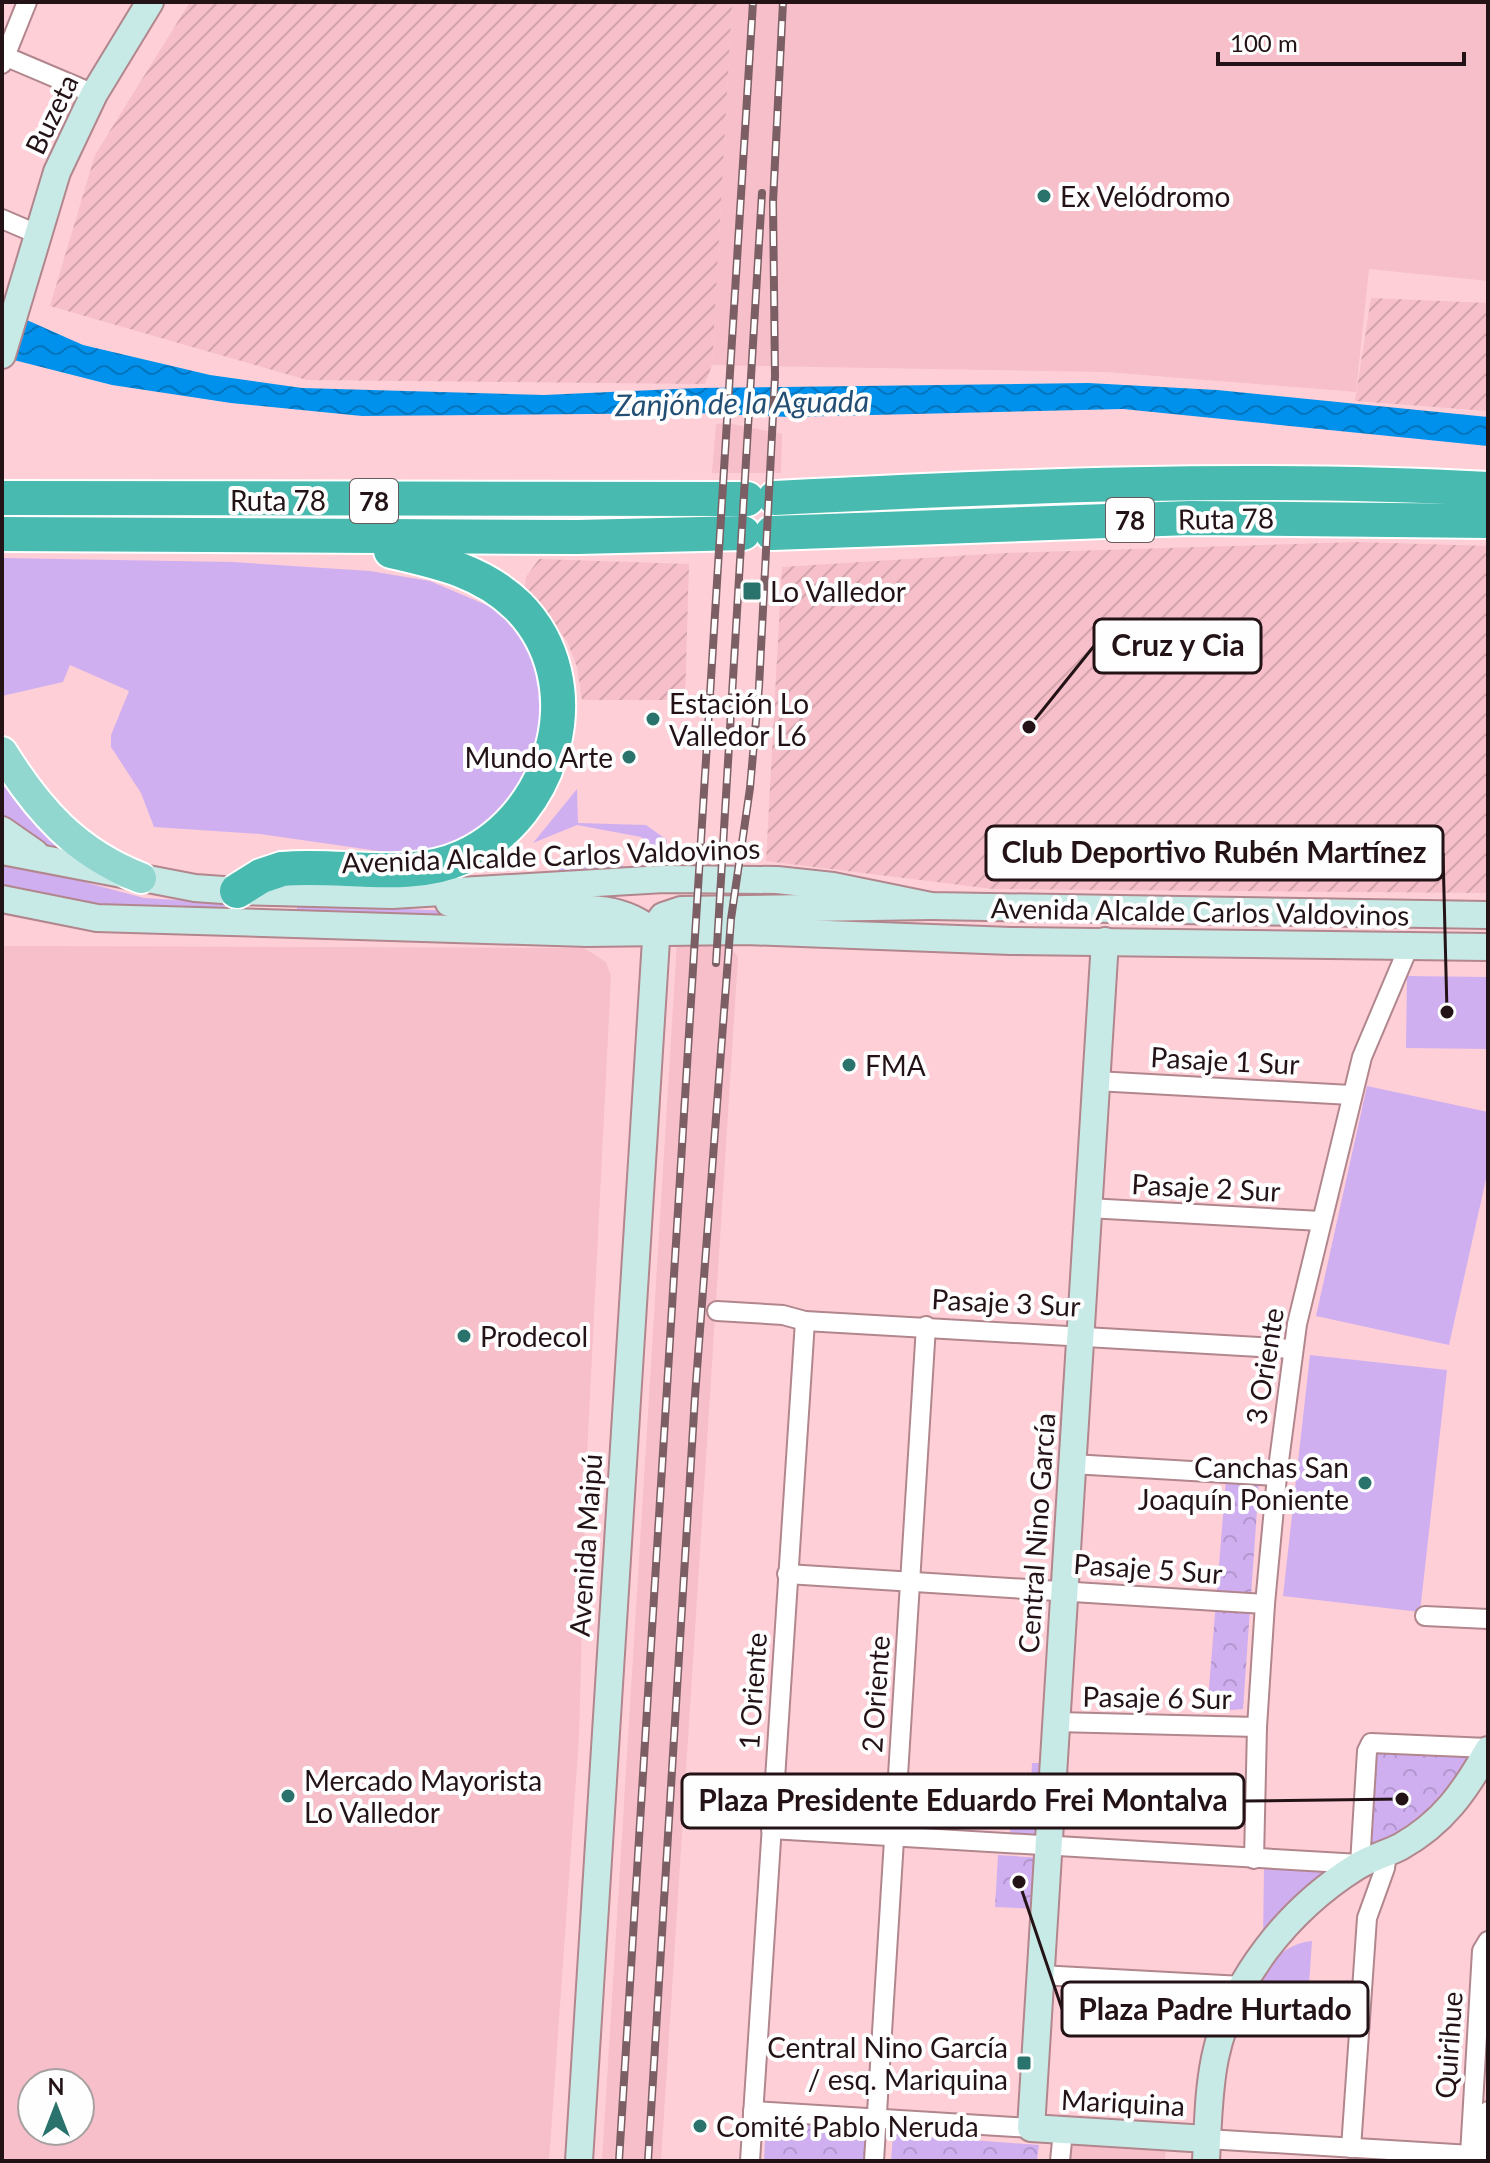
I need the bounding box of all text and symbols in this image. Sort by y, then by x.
scale bar [1218,16,1464,66]
text: 100 m [1230,28,1298,57]
street label: Buzeta [17,69,85,159]
place label: Ex Velódromo [1060,179,1230,213]
marker: Ex Velódromo [1035,187,1053,205]
water label: Zanjón de la Aguada [614,382,869,422]
road number: 78 [350,479,398,523]
street label: Ruta 78 [230,483,326,517]
road number: 78 [1106,498,1154,542]
street label: Ruta 78 [1178,500,1274,536]
place label: Lo Valledor [770,574,906,608]
marker: Lo Valledor [741,580,763,602]
callout: Cruz y Cia [1094,619,1261,673]
text: Cruz y Cia [1111,626,1245,662]
place label: Estación Lo Valledor L6 [669,686,809,752]
marker: Estación Lo Valledor L6 [644,710,662,728]
place label: Mundo Arte [464,740,613,774]
marker: Mundo Arte [620,748,638,766]
callout: Club Deportivo Rubén Martínez [986,826,1443,880]
street label: Avenida Alcalde Carlos Valdovinos [341,831,761,879]
text: Club Deportivo Rubén Martínez [1001,833,1427,869]
street label: Avenida Alcalde Carlos Valdovinos [990,890,1410,932]
street label: Pasaje 1 Sur [1150,1039,1300,1081]
place label: FMA [865,1048,926,1082]
marker: FMA [840,1056,858,1074]
street label: Pasaje 2 Sur [1131,1166,1281,1208]
street label: Pasaje 3 Sur [931,1281,1081,1323]
street label: 3 Oriente [1238,1305,1290,1427]
place label: Prodecol [480,1319,588,1353]
marker: Prodecol [455,1327,473,1345]
street label: Central Nino García [1011,1412,1061,1654]
place label: Canchas San Joaquín Poniente [1138,1450,1349,1516]
street label: Avenida Maipú [562,1452,608,1638]
marker: Canchas San Joaquín Poniente [1356,1474,1374,1492]
street label: Pasaje 5 Sur [1072,1546,1224,1590]
street label: 1 Oriente [731,1631,773,1751]
street label: 2 Oriente [854,1634,896,1754]
street label: Pasaje 6 Sur [1082,1679,1232,1715]
place label: Mercado Mayorista Lo Valledor [304,1763,542,1829]
callout: Plaza Presidente Eduardo Frei Montalva [682,1774,1244,1828]
text: Plaza Presidente Eduardo Frei Montalva [698,1781,1228,1817]
marker: Mercado Mayorista Lo Valledor [279,1787,297,1805]
callout: Plaza Padre Hurtado [1062,1982,1368,2036]
text: Plaza Padre Hurtado [1078,1990,1352,2026]
street label: Quirihue [1427,1990,1469,2100]
place label: Central Nino García / esq. Mariquina [767,2030,1008,2096]
marker: Central Nino García / esq. Mariquina [1015,2054,1033,2072]
north arrow [16,2067,96,2147]
text: N [48,2073,64,2100]
street label: Mariquina [1060,2082,1186,2122]
place label: Comité Pablo Neruda [716,2109,979,2143]
marker: Comité Pablo Neruda [691,2117,709,2135]

